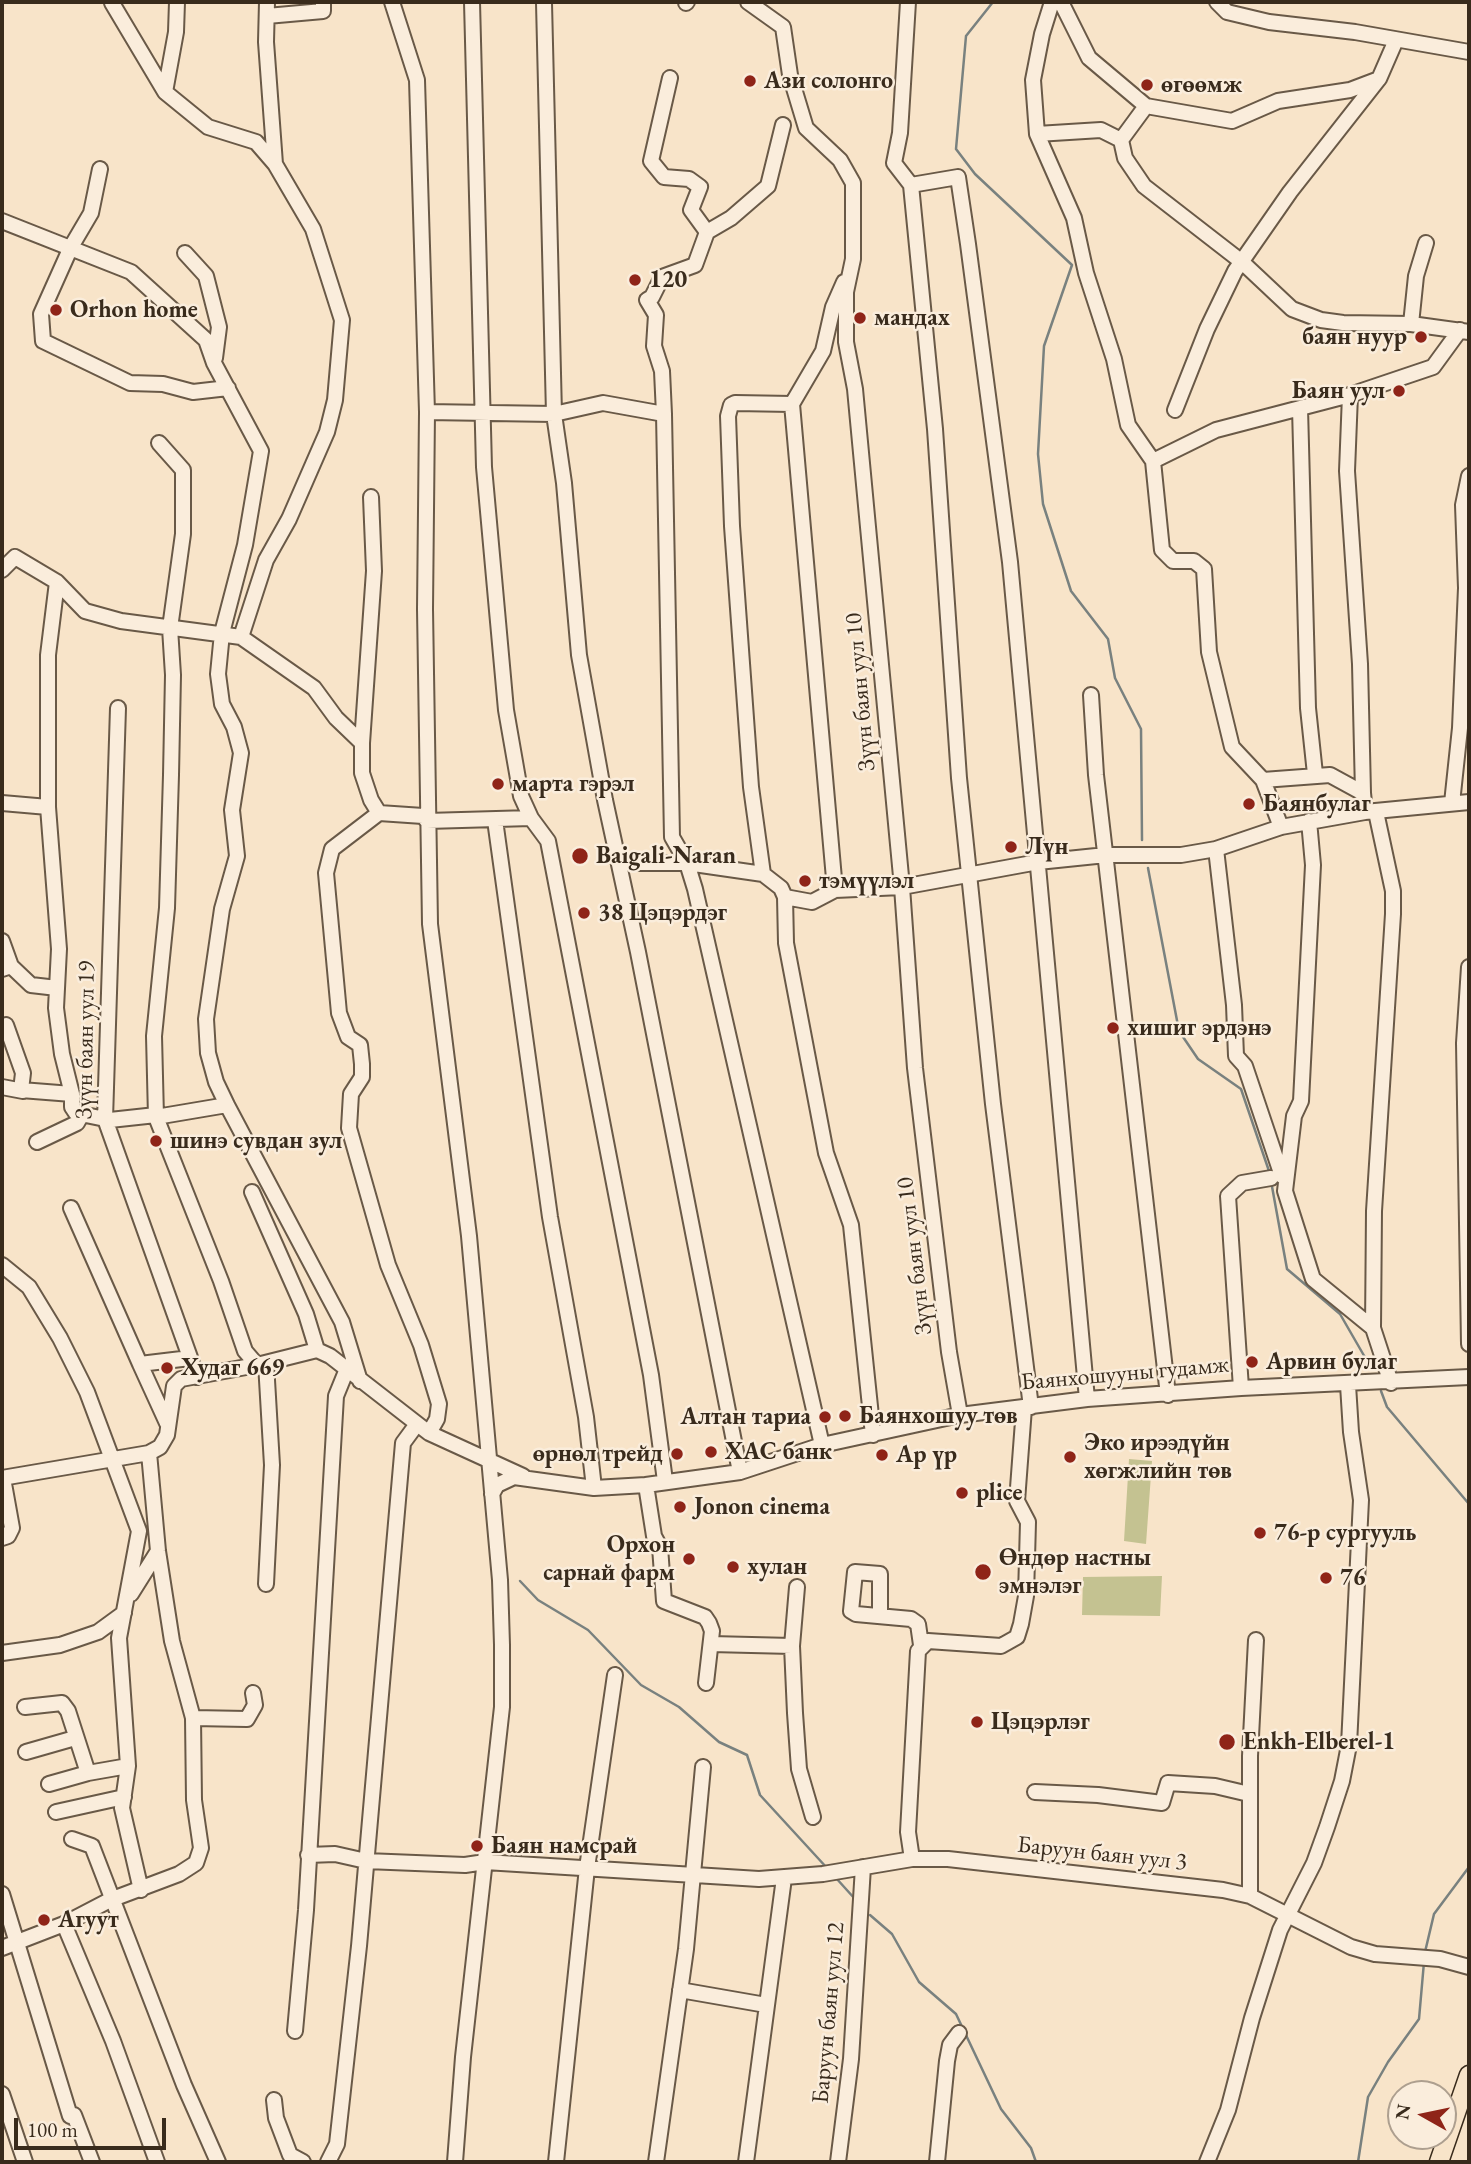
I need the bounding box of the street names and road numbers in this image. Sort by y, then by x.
street label: Зүүн баян уул 10 [840,612,882,772]
street label: Зүүн баян уул 19 [70,960,102,1120]
street label: Зүүн баян уул 10 [891,1175,939,1337]
street label: Баянхошууны гудамж [1020,1351,1230,1397]
street label: Баруун баян уул 3 [1016,1831,1188,1877]
street label: Баруун баян уул 12 [807,1921,851,2105]

